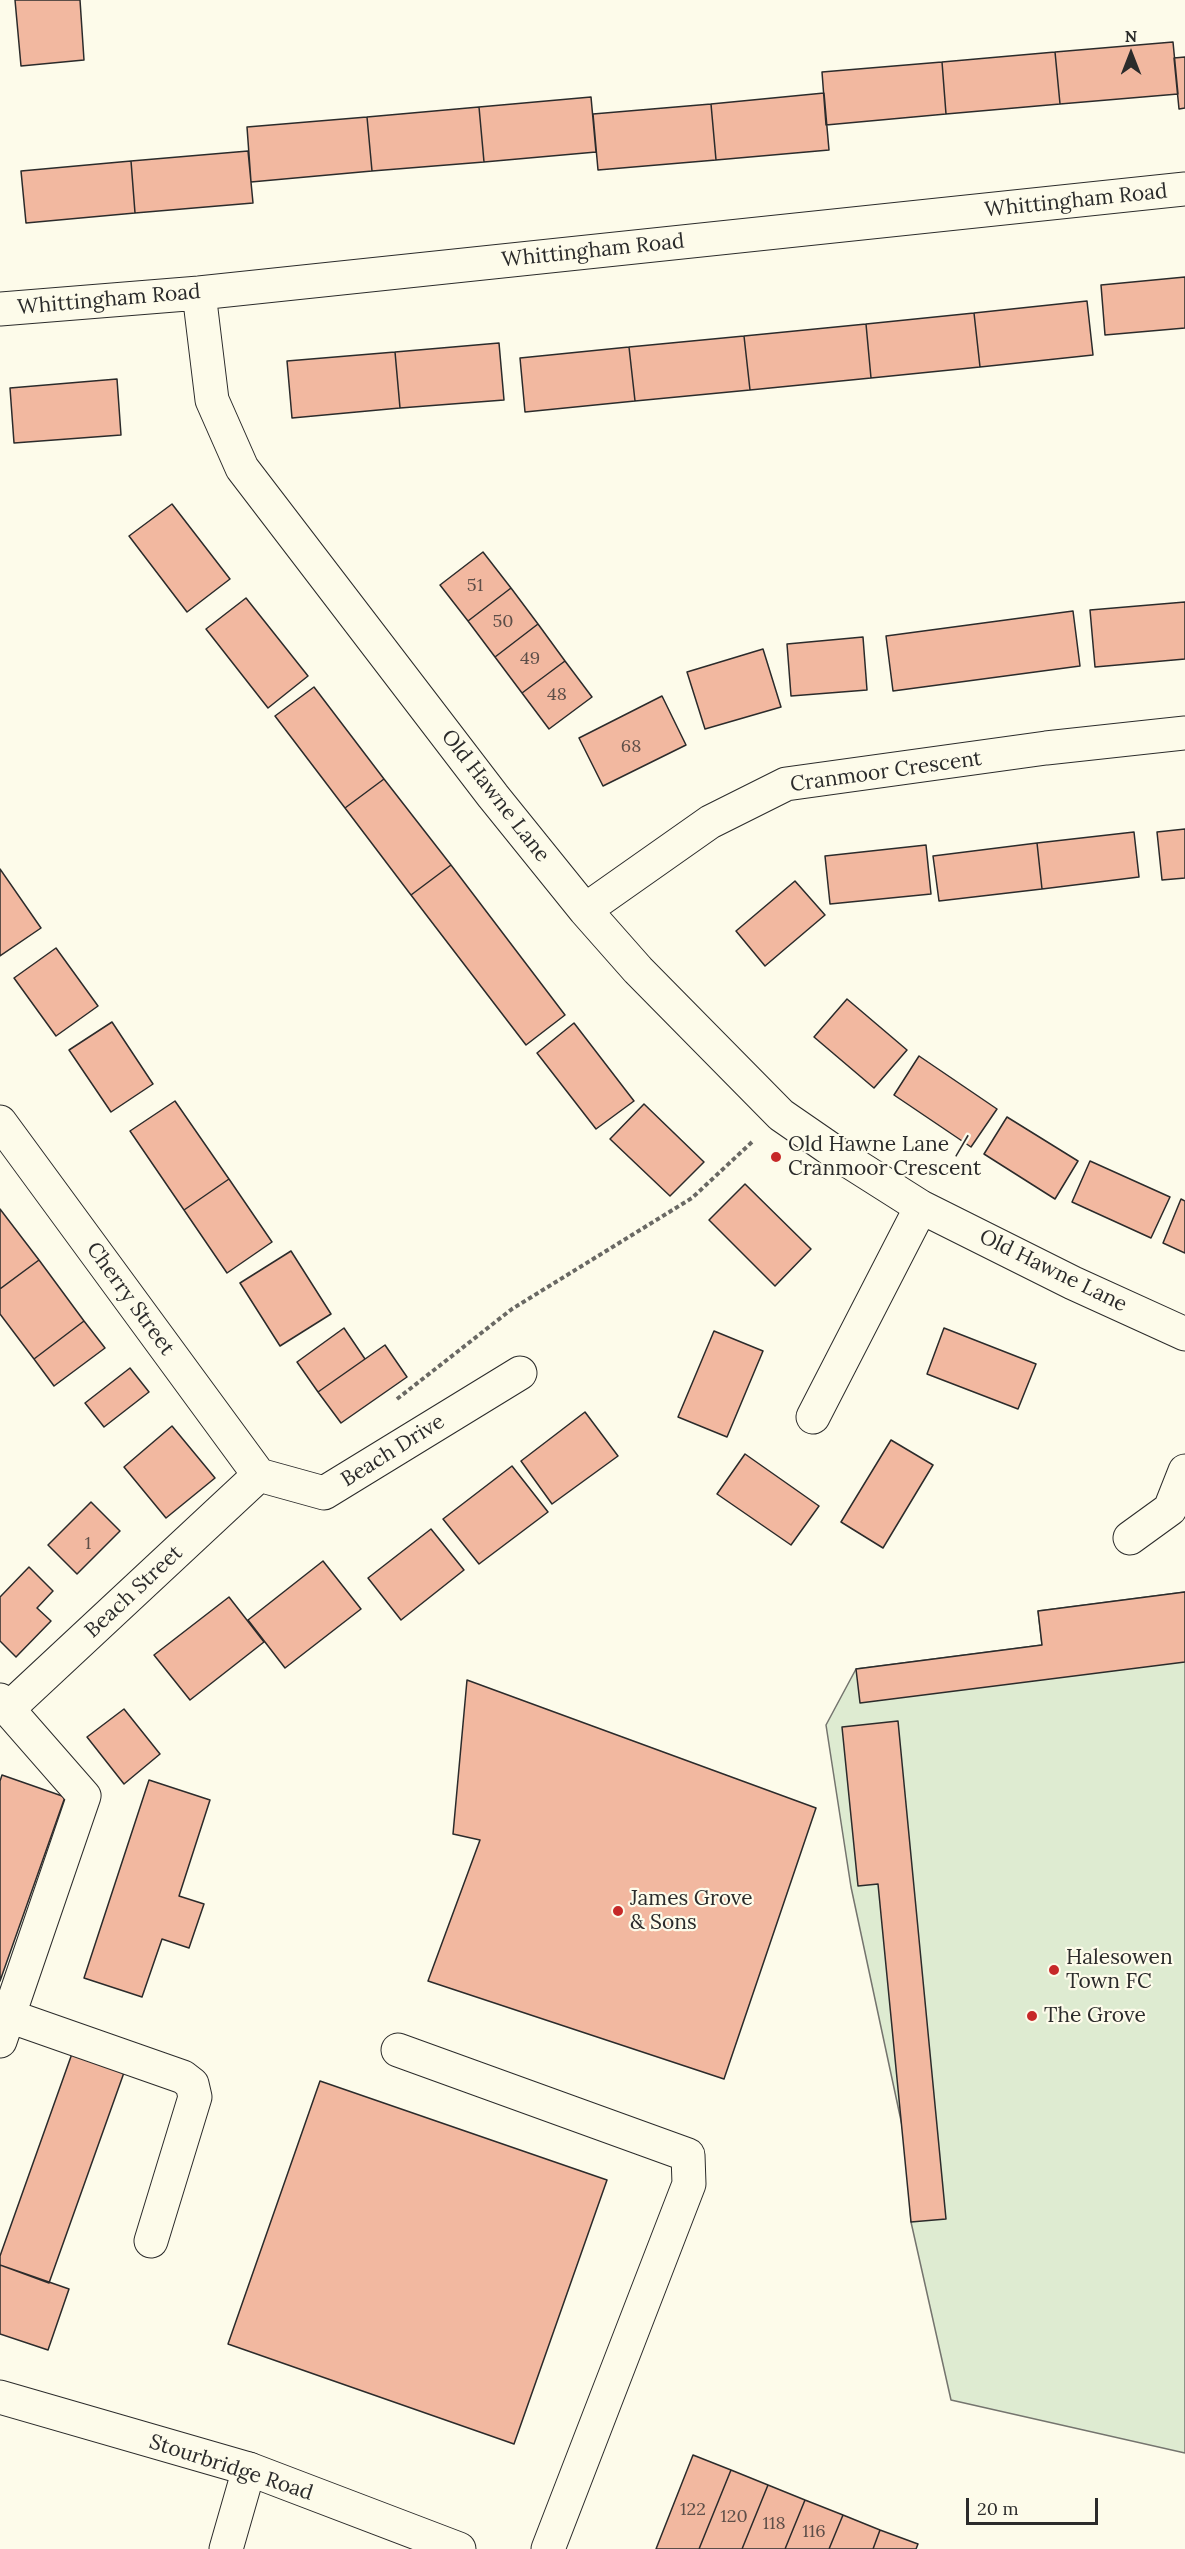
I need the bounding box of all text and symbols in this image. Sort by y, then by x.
north arrow [1101,24,1161,84]
text: N [1125,26,1137,46]
street label: Whittingham Road [983,179,1169,223]
street label: Whittingham Road [500,229,686,273]
street label: Whittingham Road [16,279,202,321]
house number: 51 [467,575,483,597]
house number: 50 [493,611,513,633]
house number: 49 [520,648,540,670]
house number: 48 [547,684,567,706]
street label: Old Hawne Lane [435,725,555,867]
house number: 68 [621,736,641,758]
street label: Cranmoor Crescent [789,746,983,798]
place label: Old Hawne Lane / Cranmoor Crescent [788,1132,981,1182]
marker: Old Hawne Lane / Cranmoor Crescent [769,1150,783,1164]
street label: Old Hawne Lane [975,1224,1131,1318]
street label: Cherry Street [81,1238,179,1360]
street label: Beach Drive [337,1409,449,1493]
house number: 1 [85,1533,91,1555]
street label: Beach Street [80,1540,188,1644]
place label: James Grove & Sons [630,1886,753,1936]
marker: James Grove & Sons [611,1904,625,1918]
place label: Halesowen Town FC [1066,1945,1173,1995]
marker: Halesowen Town FC [1047,1963,1061,1977]
place label: The Grove [1044,2003,1146,2029]
marker: The Grove [1025,2009,1039,2023]
street label: Stourbridge Road [146,2430,316,2506]
scale bar [969,2486,1101,2524]
text: 20 m [977,2497,1019,2520]
house number: 122 [680,2499,706,2521]
house number: 120 [720,2506,748,2528]
house number: 118 [762,2513,786,2535]
house number: 116 [802,2521,826,2543]

